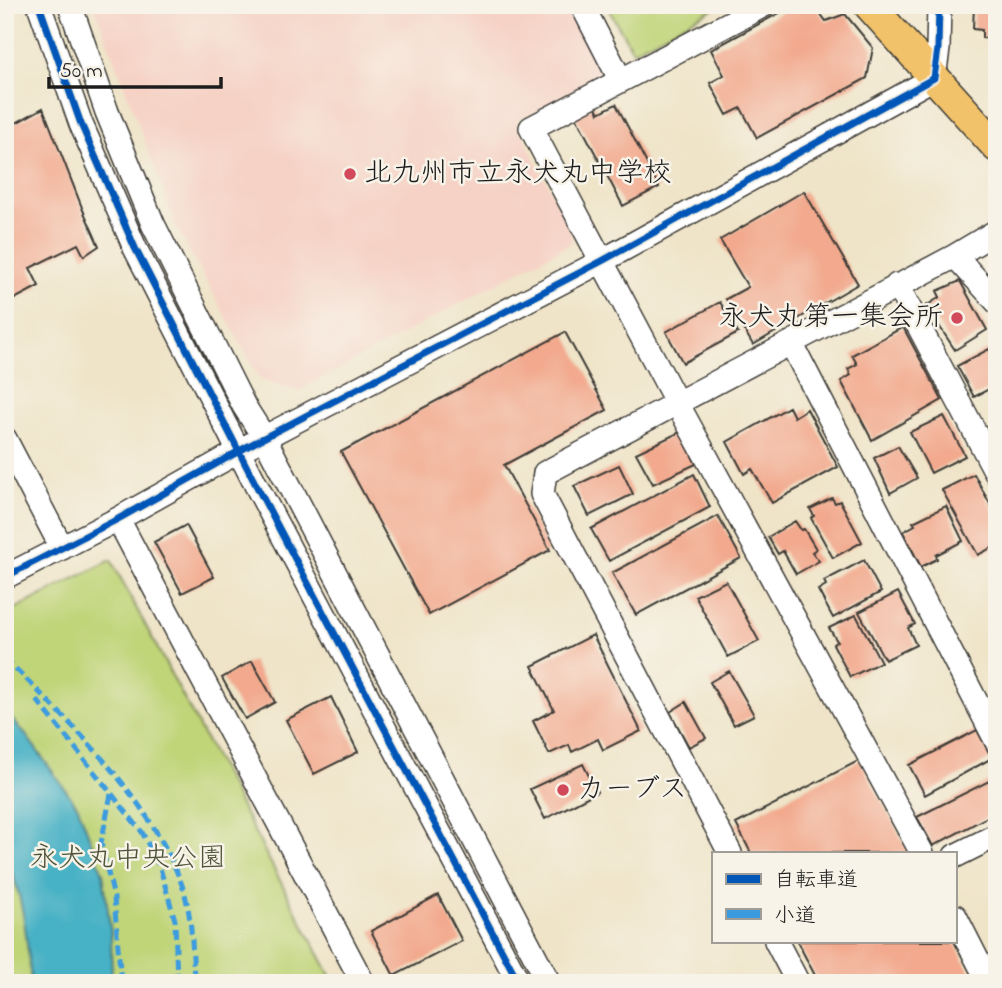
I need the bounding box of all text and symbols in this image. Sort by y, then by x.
scale bar [49,46,220,90]
text: 50 m [60,57,103,87]
place label: 北九州市立永犬丸中学校 [364,154,672,195]
marker: 北九州市立永犬丸中学校 [342,166,358,182]
place label: 永犬丸第一集会所 [719,298,943,339]
marker: 永犬丸第一集会所 [949,310,965,326]
place label: カーブス [577,770,687,811]
marker: カーブス [555,782,571,798]
park label: 永犬丸中央公園 [30,839,226,880]
legend [712,852,956,942]
text: 自転車道 [774,866,858,896]
text: 小道 [774,902,816,932]

